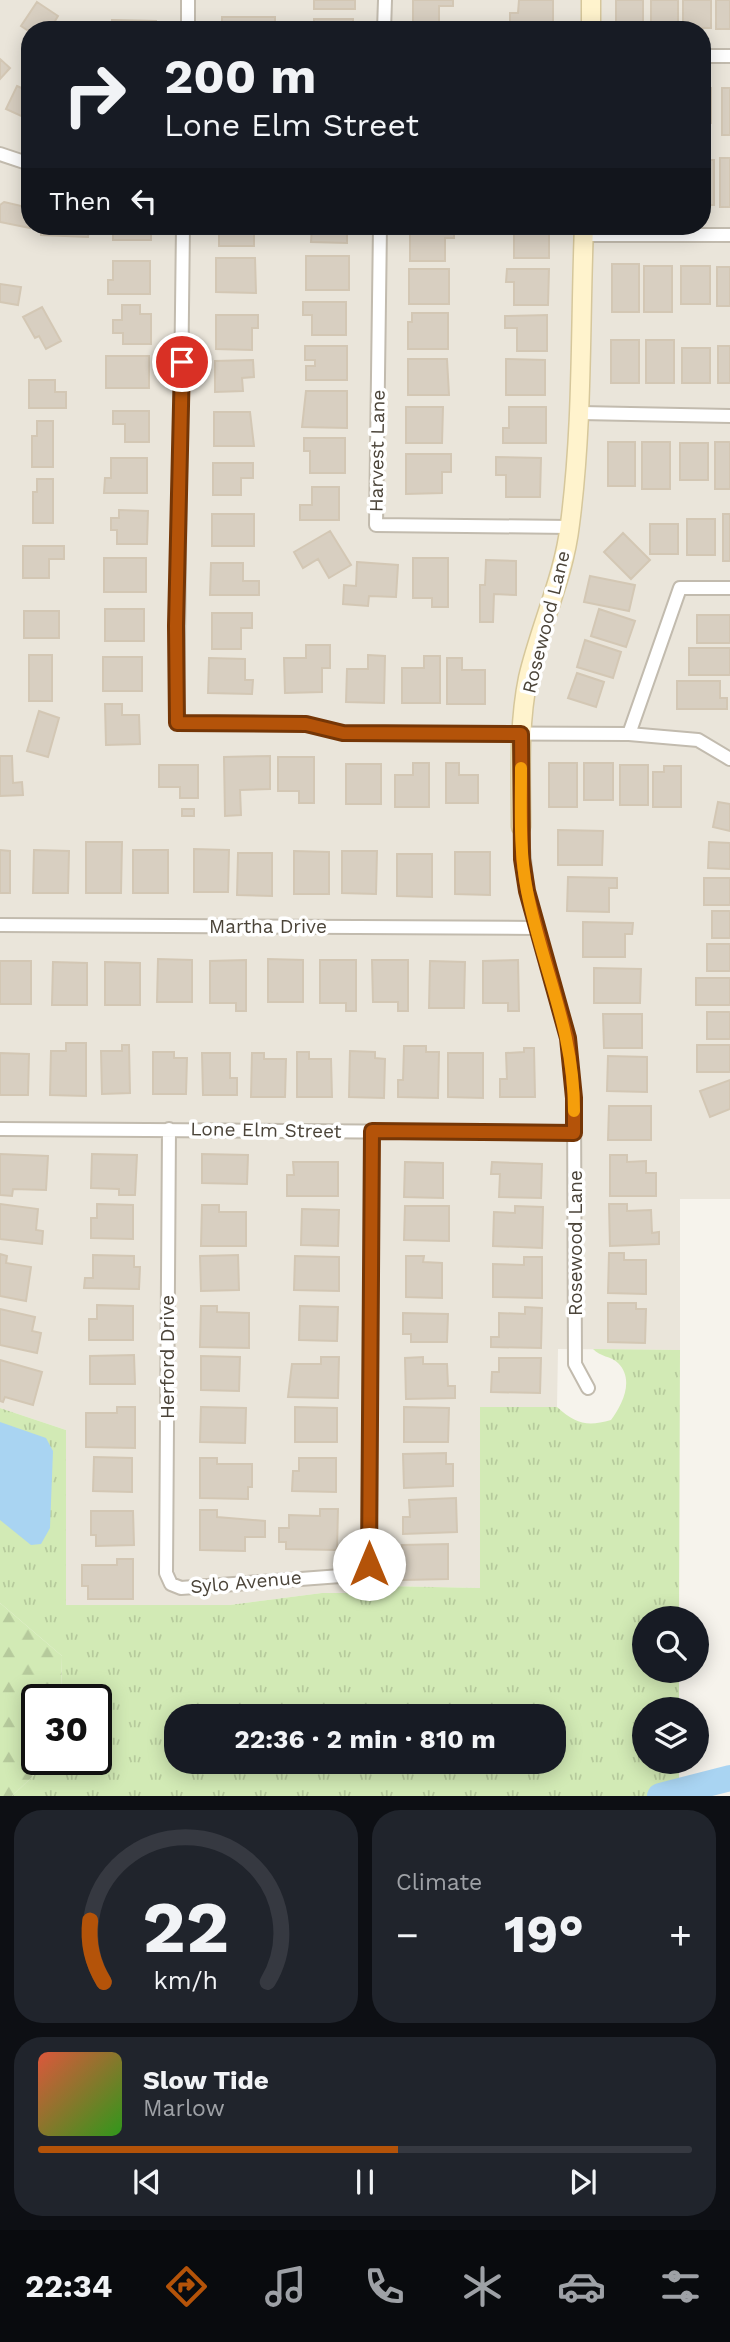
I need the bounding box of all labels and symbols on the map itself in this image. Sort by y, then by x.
pin [152,332,212,392]
street label: Harvest Lane [364,390,390,512]
street label: Rosewood Lane [517,548,575,696]
street label: Martha Drive [209,915,327,938]
street label: Lone Elm Street [190,1117,342,1143]
street label: Rosewood Lane [564,1170,587,1316]
street label: Herford Drive [156,1295,179,1419]
position arrow [332,1527,406,1601]
street label: Sylo Avenue [189,1566,303,1598]
speed limit sign: 30 [21,1684,112,1775]

